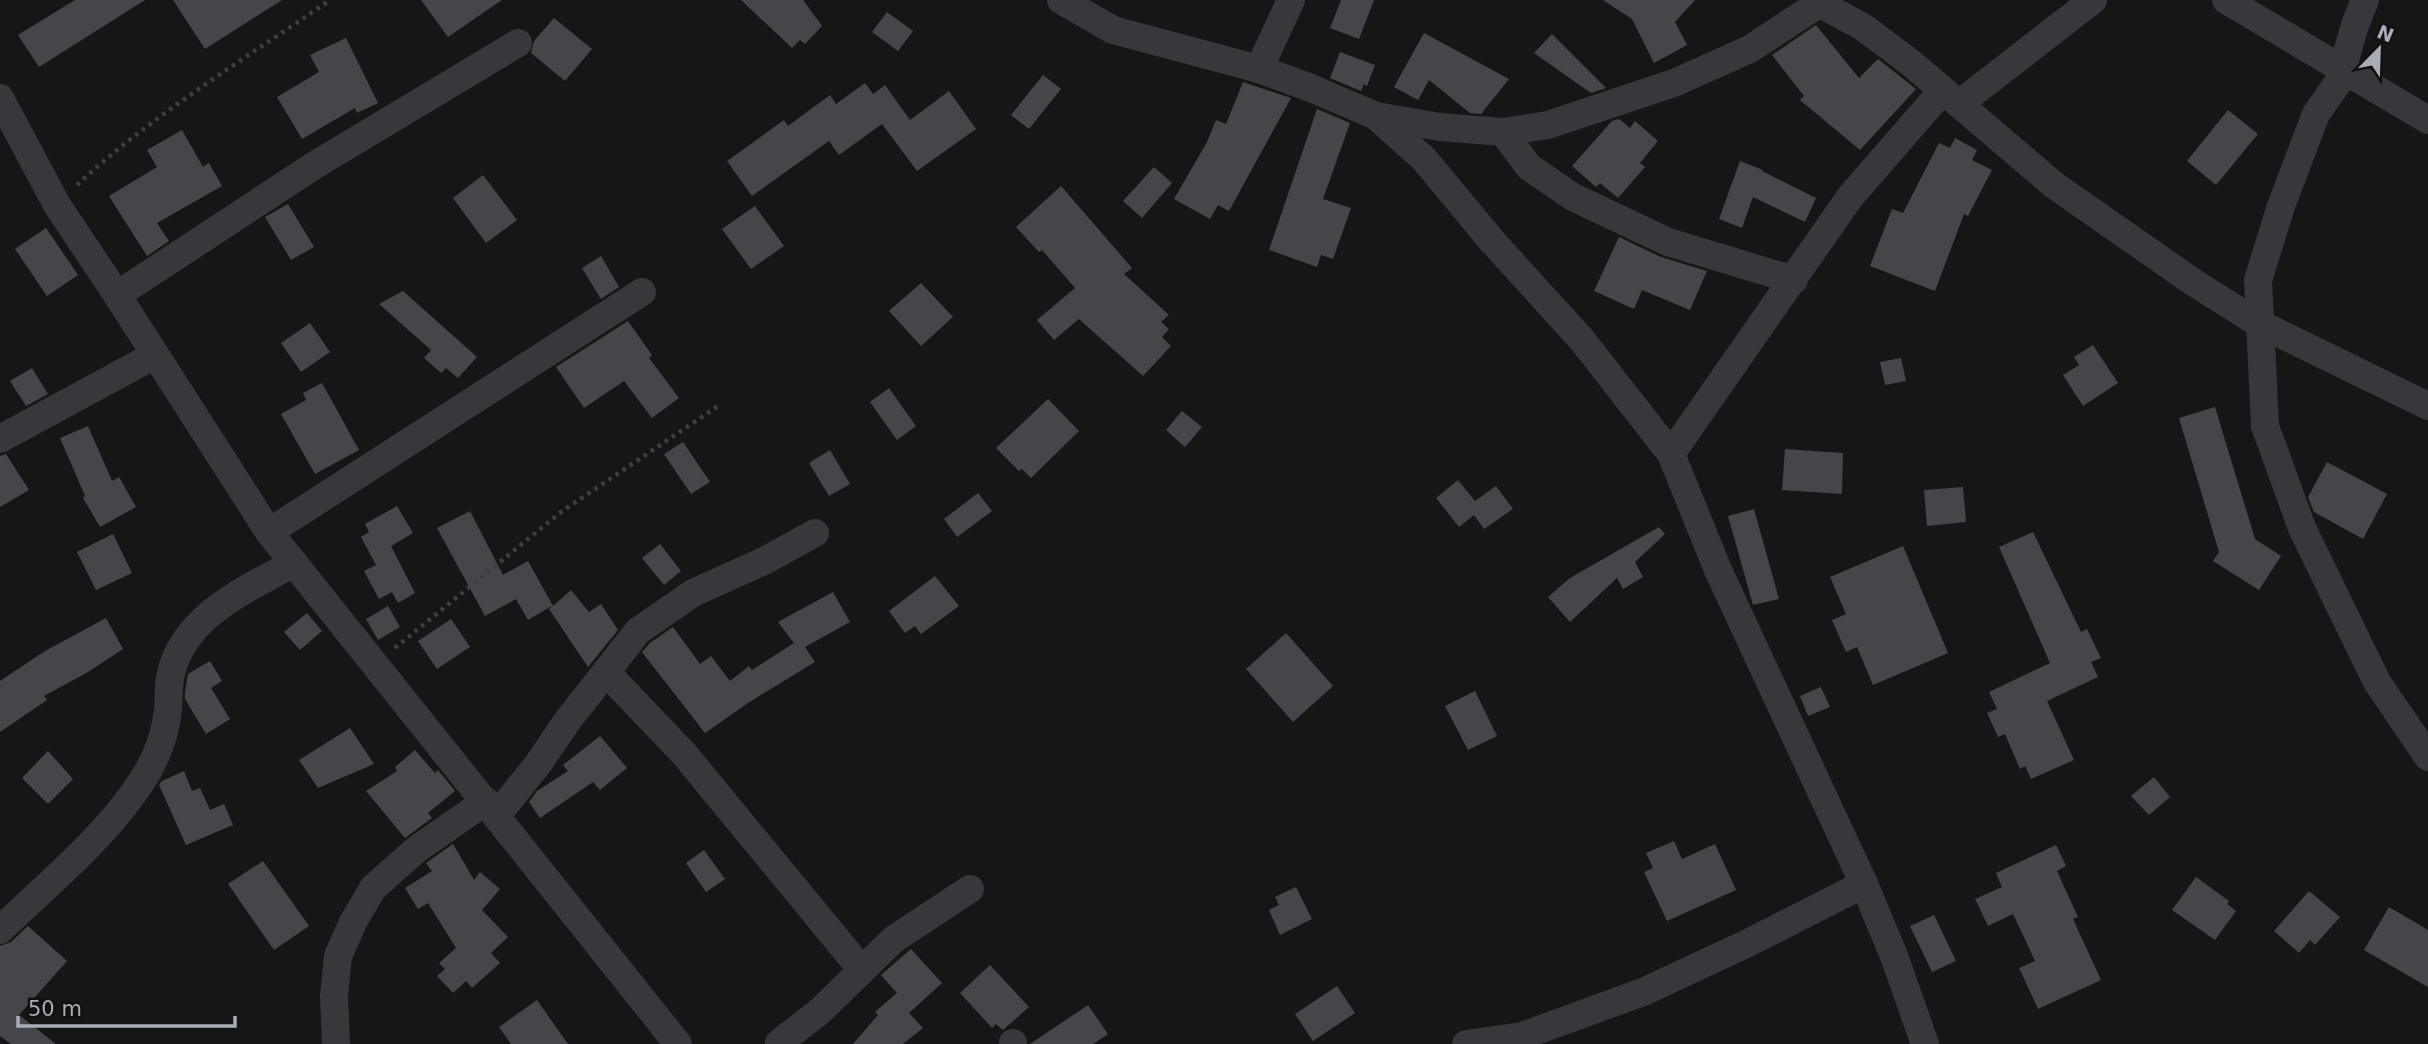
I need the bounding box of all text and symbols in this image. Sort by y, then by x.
north arrow [2344,14,2414,84]
text: N [2374,20,2397,47]
scale bar [18,984,234,1028]
text: 50 m [28,997,82,1021]

